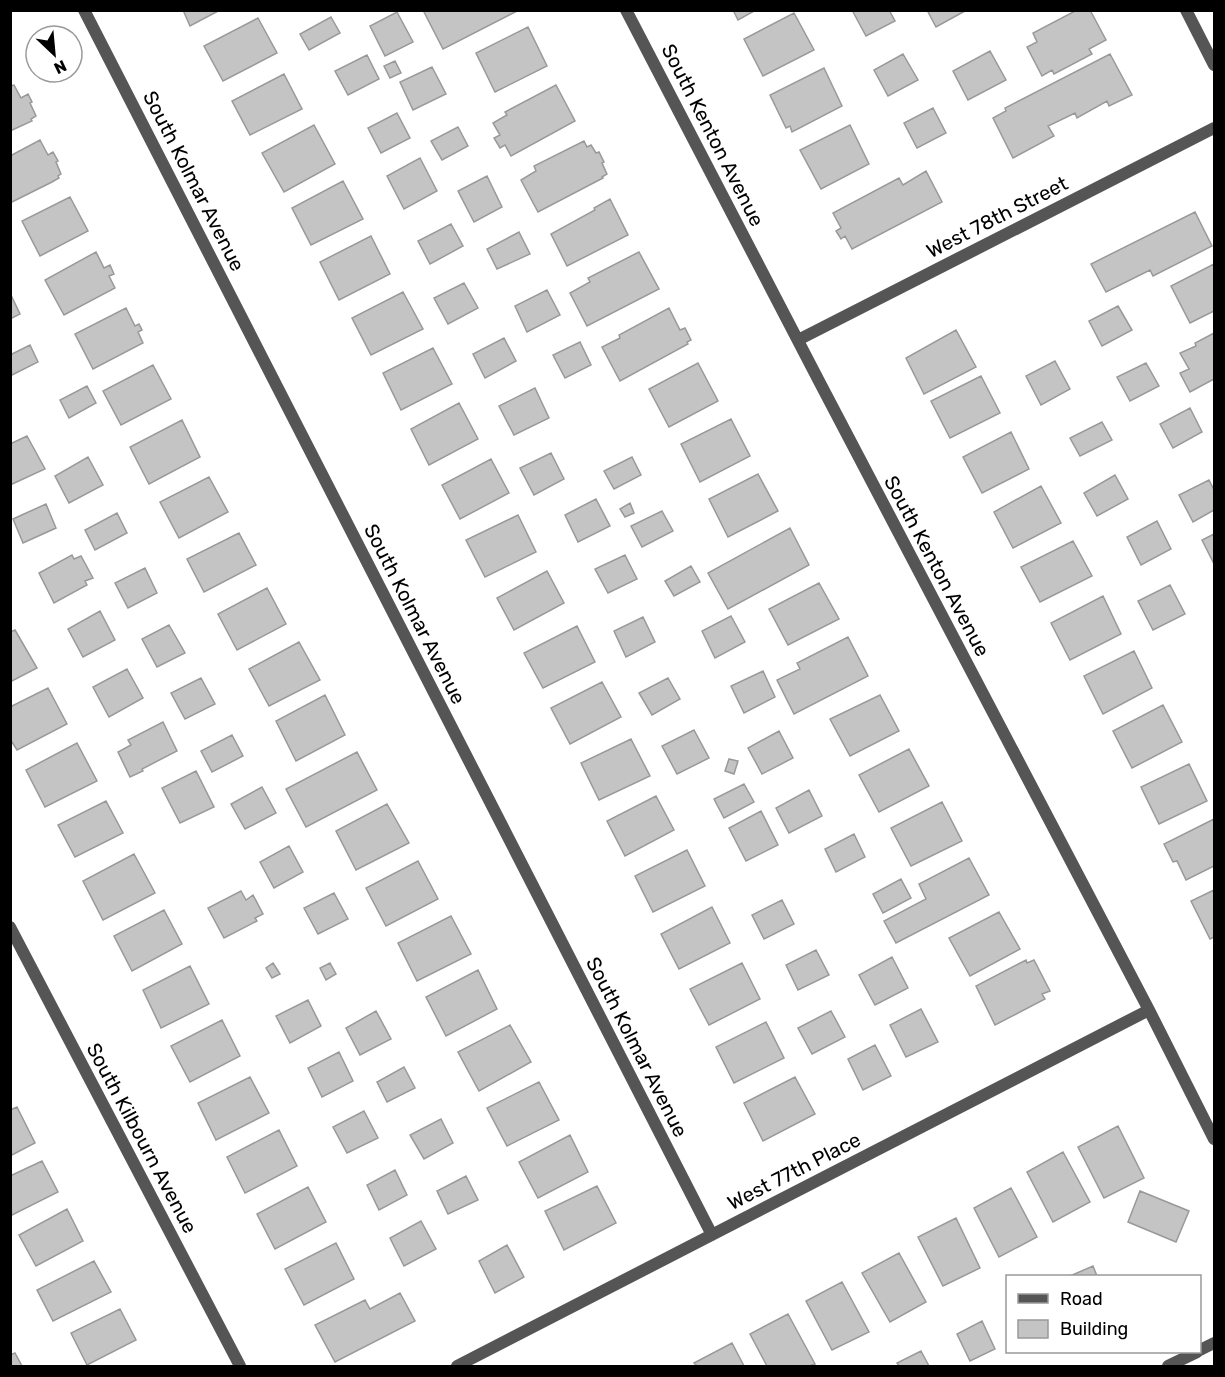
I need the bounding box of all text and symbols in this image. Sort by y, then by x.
north arrow [24,24,84,84]
street label: South Kenton Avenue [657,40,769,230]
text: N [51,56,70,78]
street label: South Kolmar Avenue [138,87,250,275]
street label: West 78th Street [922,171,1072,263]
street label: South Kenton Avenue [879,471,995,661]
street label: South Kolmar Avenue [359,520,471,708]
street label: South Kolmar Avenue [581,953,693,1141]
street label: South Kilbourn Avenue [82,1039,202,1237]
street label: West 77th Place [723,1127,865,1215]
legend [1006,1275,1201,1353]
text: Road [1060,1288,1103,1310]
text: Building [1060,1318,1128,1340]

